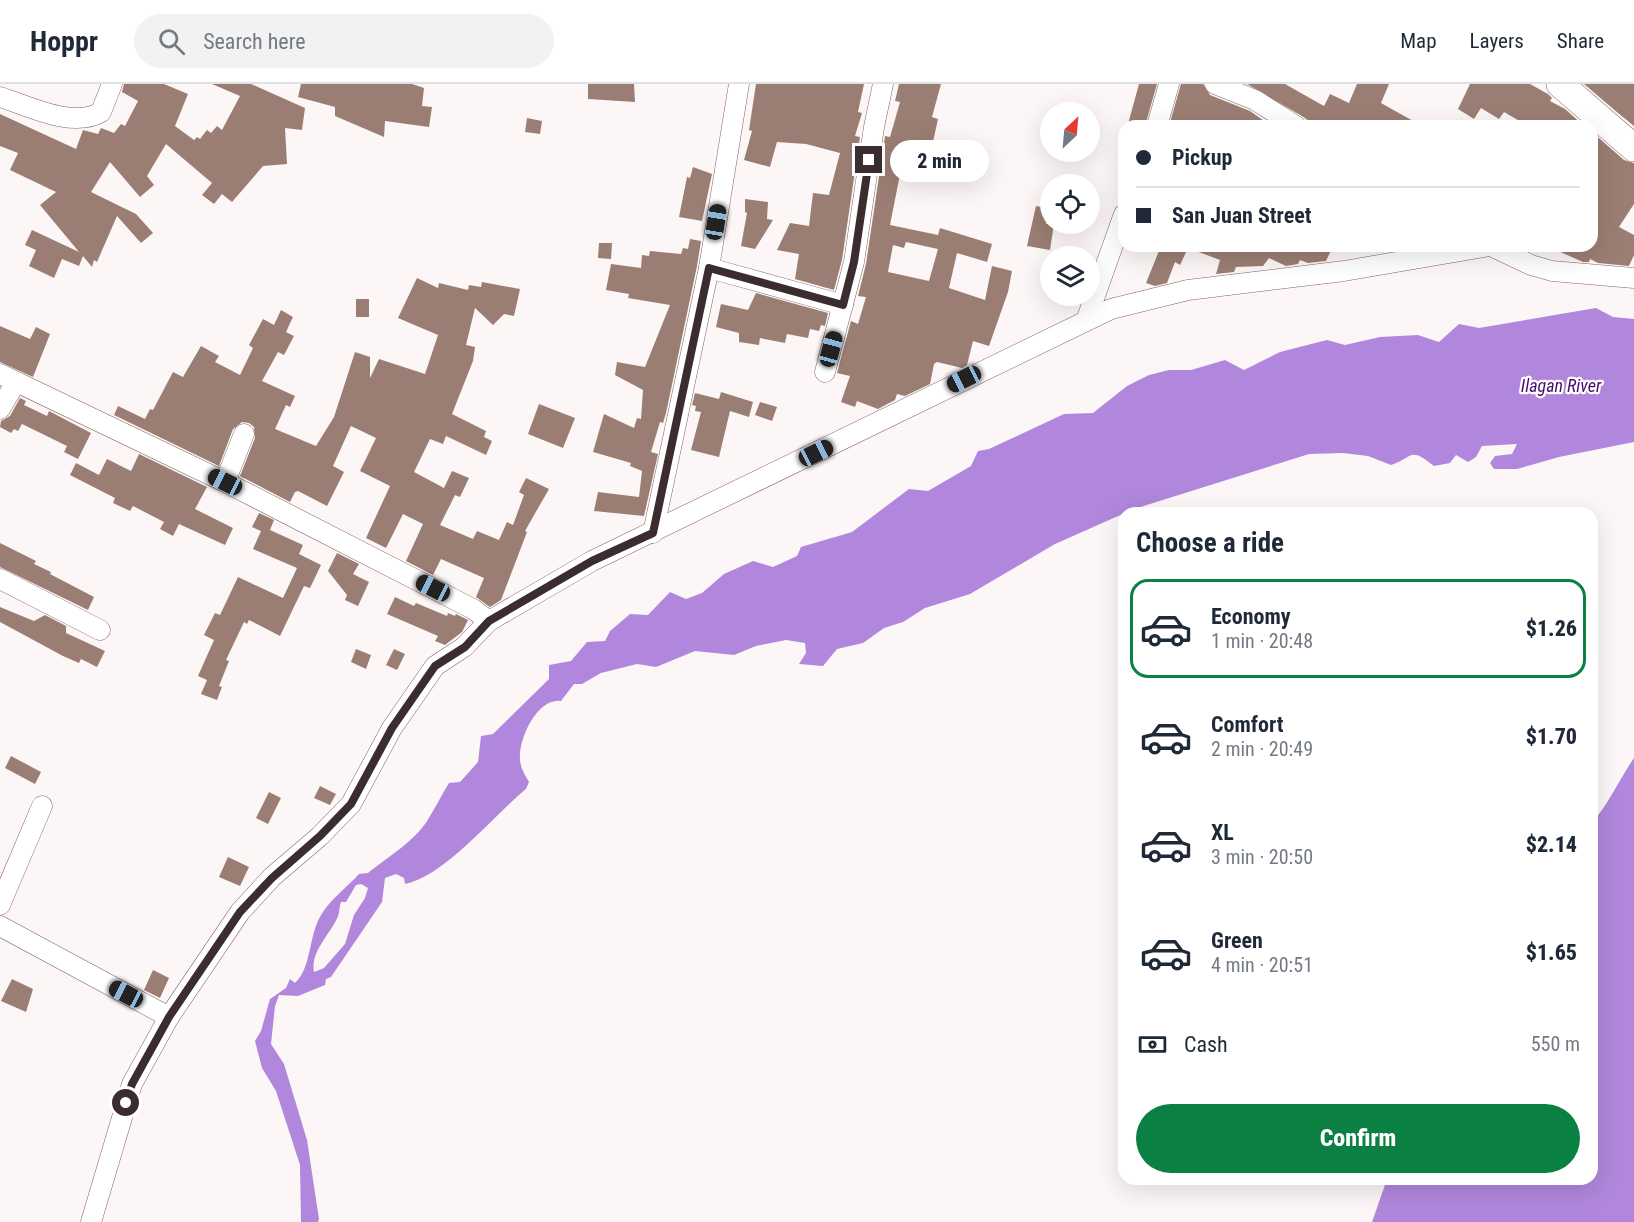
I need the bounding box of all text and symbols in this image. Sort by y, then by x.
search box [134,14,554,68]
text: Hoppr [30,25,98,58]
icon: search [155,25,188,58]
text: Search here [203,29,305,54]
text: Map [1400,29,1437,53]
text: Layers [1470,29,1524,53]
text: Share [1557,29,1604,53]
north arrow [1040,102,1100,162]
map controls [1040,102,1100,306]
callout: 2 min [890,139,989,181]
text: Pickup [1172,145,1232,170]
route end [855,146,882,173]
text: 2 min [917,149,962,173]
button: locate [1040,174,1100,234]
car [704,203,728,241]
text: San Juan Street [1172,203,1312,228]
button: layers [1040,246,1100,306]
car [818,329,844,369]
car [944,363,984,395]
water label: Ilagan River [1521,375,1602,396]
car [796,437,836,469]
car [205,466,245,498]
text: Choose a ride [1136,527,1284,559]
car [413,572,453,604]
icon: car [1139,602,1193,656]
text: Economy [1211,604,1291,629]
text: $1.26 [1526,616,1577,641]
text: 1 min · 20:48 [1211,629,1313,653]
icon: car [1139,710,1193,764]
text: Comfort [1211,712,1284,737]
text: $1.70 [1526,724,1577,749]
text: 2 min · 20:49 [1211,737,1313,761]
icon: car [1139,818,1193,872]
text: XL [1211,820,1234,845]
text: $2.14 [1526,832,1577,857]
text: 3 min · 20:50 [1211,845,1313,869]
icon: car [1139,926,1193,980]
text: Green [1211,928,1263,953]
text: $1.65 [1526,940,1577,965]
text: 4 min · 20:51 [1211,953,1313,977]
car [106,978,146,1010]
icon: cash [1136,1028,1169,1061]
text: Cash [1184,1032,1228,1057]
text: 550 m [1531,1032,1580,1056]
route start [112,1089,139,1116]
button: Confirm [1136,1104,1580,1173]

